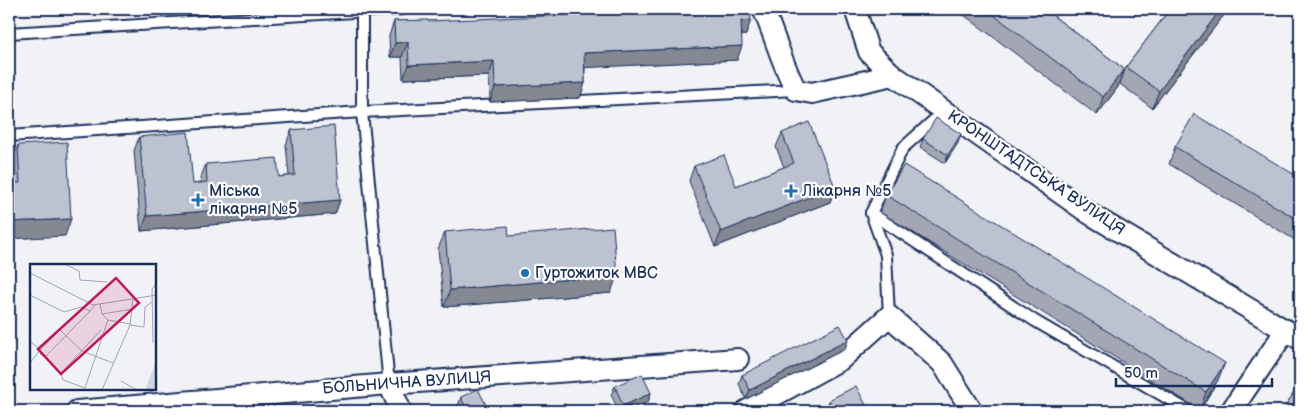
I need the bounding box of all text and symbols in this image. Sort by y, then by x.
street label: КРОНШТАДТСЬКА ВУЛИЦЯ [944,106,1128,240]
place label: Міська лікарня №5 [209,182,297,219]
place label: Лікарня №5 [801,182,891,201]
marker: Лікарня №5 [784,184,798,198]
marker: Міська лікарня №5 [191,193,205,207]
inset map [30,264,156,390]
place label: Гуртожиток МВС [535,264,658,283]
marker: Гуртожиток МВС [519,267,531,279]
scale bar [1116,355,1273,387]
text: 50 m [1124,364,1158,383]
street label: БОЛЬНИЧНА ВУЛИЦЯ [322,368,492,398]

